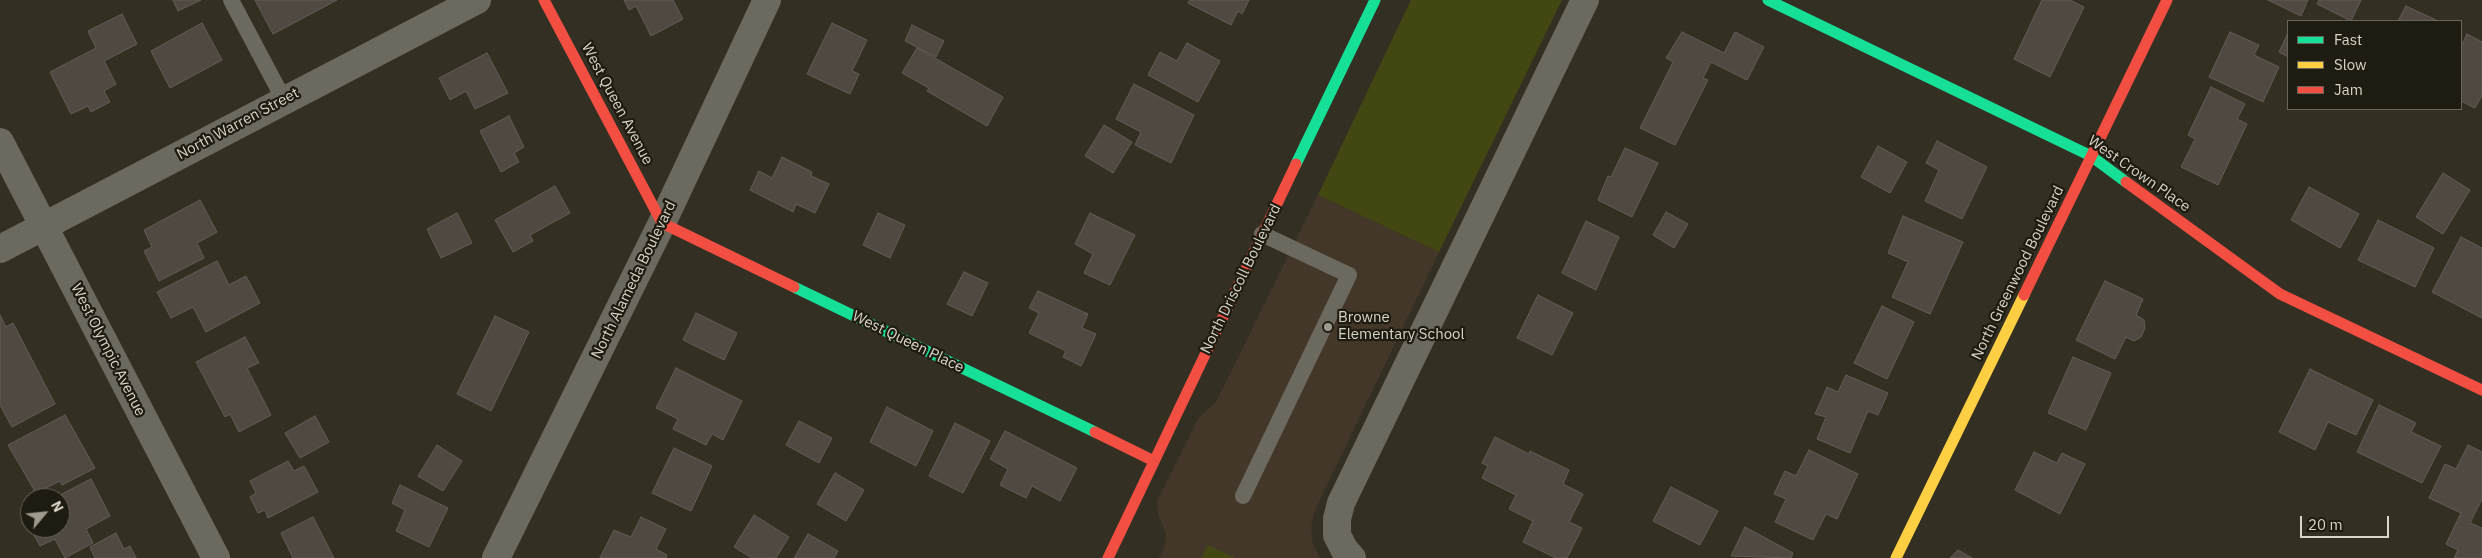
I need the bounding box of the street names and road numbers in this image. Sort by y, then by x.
street label: West Queen Avenue [577,40,657,168]
street label: North Warren Street [174,84,302,164]
street label: West Crown Place [2084,132,2194,216]
street label: North Greenwood Boulevard [1968,183,2068,363]
street label: North Alameda Boulevard [588,198,680,362]
street label: North Driscoll Boulevard [1197,201,1285,357]
street label: West Olympic Avenue [67,281,149,419]
street label: West Queen Place [849,307,967,377]

